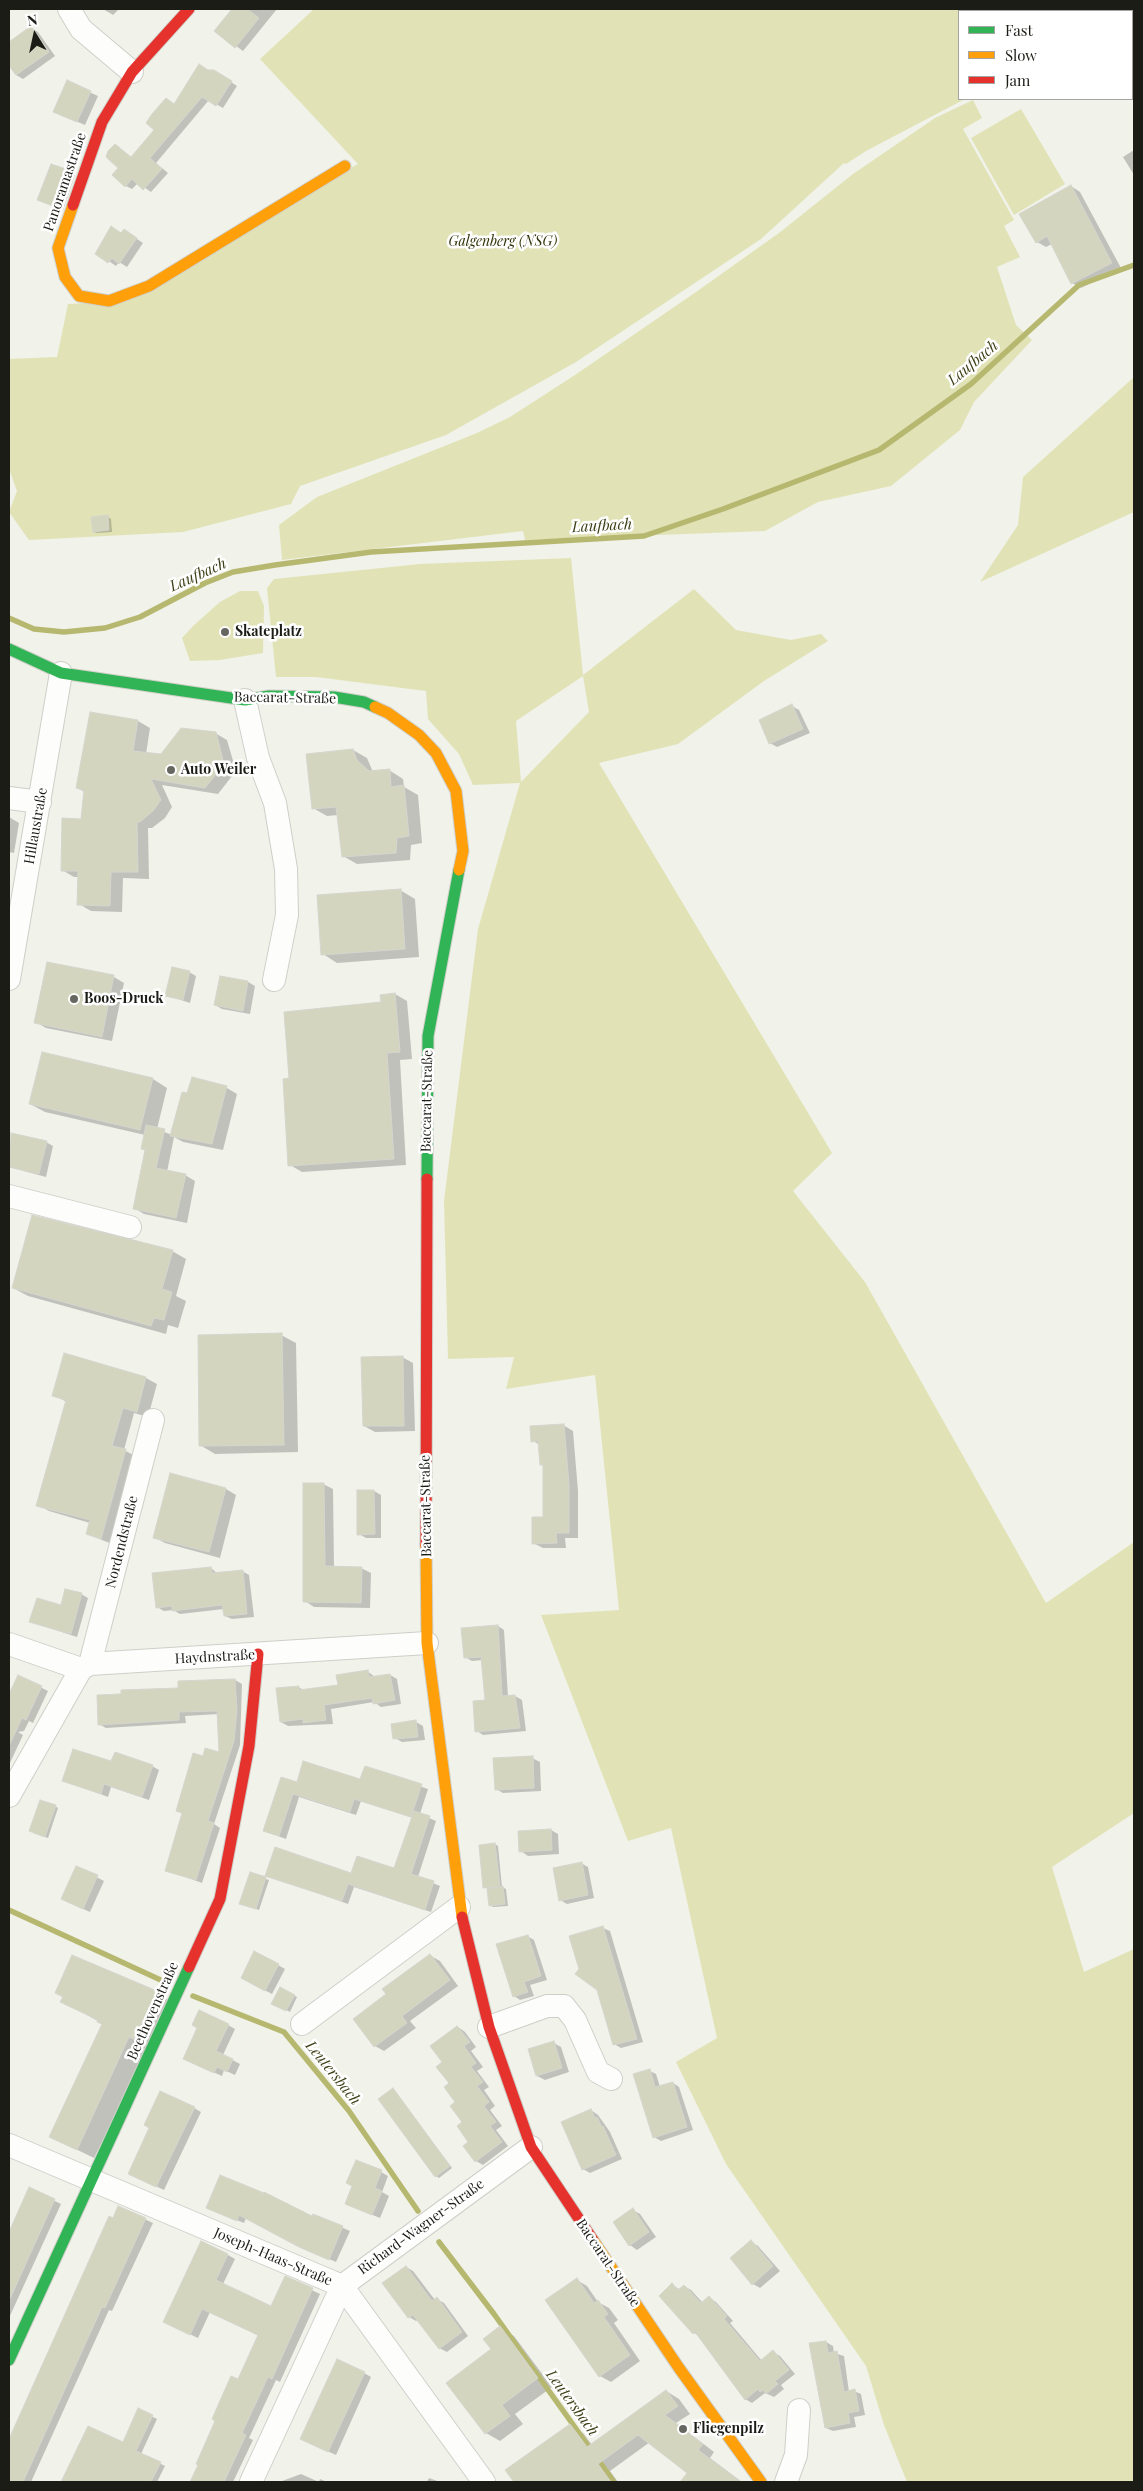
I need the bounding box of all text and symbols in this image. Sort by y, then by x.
north arrow [10,10,60,60]
text: N [26,10,39,30]
legend [958,10,1133,100]
text: Fast [1005,20,1033,40]
text: Slow [1005,45,1037,65]
text: Jam [1005,70,1030,90]
street label: Panoramastraße [40,130,90,234]
park label: Galgenberg (NSG) [449,234,557,250]
water label: Laufbach [944,337,1002,389]
water label: Laufbach [572,515,632,537]
water label: Laufbach [167,555,229,595]
place label: Skateplatz [235,624,302,640]
marker: Skateplatz [219,626,231,638]
street label: Baccarat-Straße [234,689,336,707]
place label: Auto Weiler [181,762,256,778]
marker: Auto Weiler [165,764,177,776]
street label: Hillaustraße [21,786,51,866]
place label: Boos-Druck [84,991,163,1007]
marker: Boos-Druck [68,993,80,1005]
street label: Baccarat-Straße [418,1050,436,1152]
street label: Baccarat-Straße [417,1455,435,1557]
street label: Nordendstraße [102,1494,142,1590]
street label: Haydnstraße [174,1647,256,1667]
street label: Beethovenstraße [124,1959,182,2063]
water label: Leutersbach [302,2037,364,2109]
street label: Richard-Wagner-Straße [355,2176,487,2278]
street label: Baccarat-Straße [572,2216,644,2310]
street label: Joseph-Haas-Straße [211,2224,335,2290]
water label: Leutersbach [542,2366,602,2440]
place label: Fliegenpilz [693,2421,764,2437]
marker: Fliegenpilz [677,2423,689,2435]

